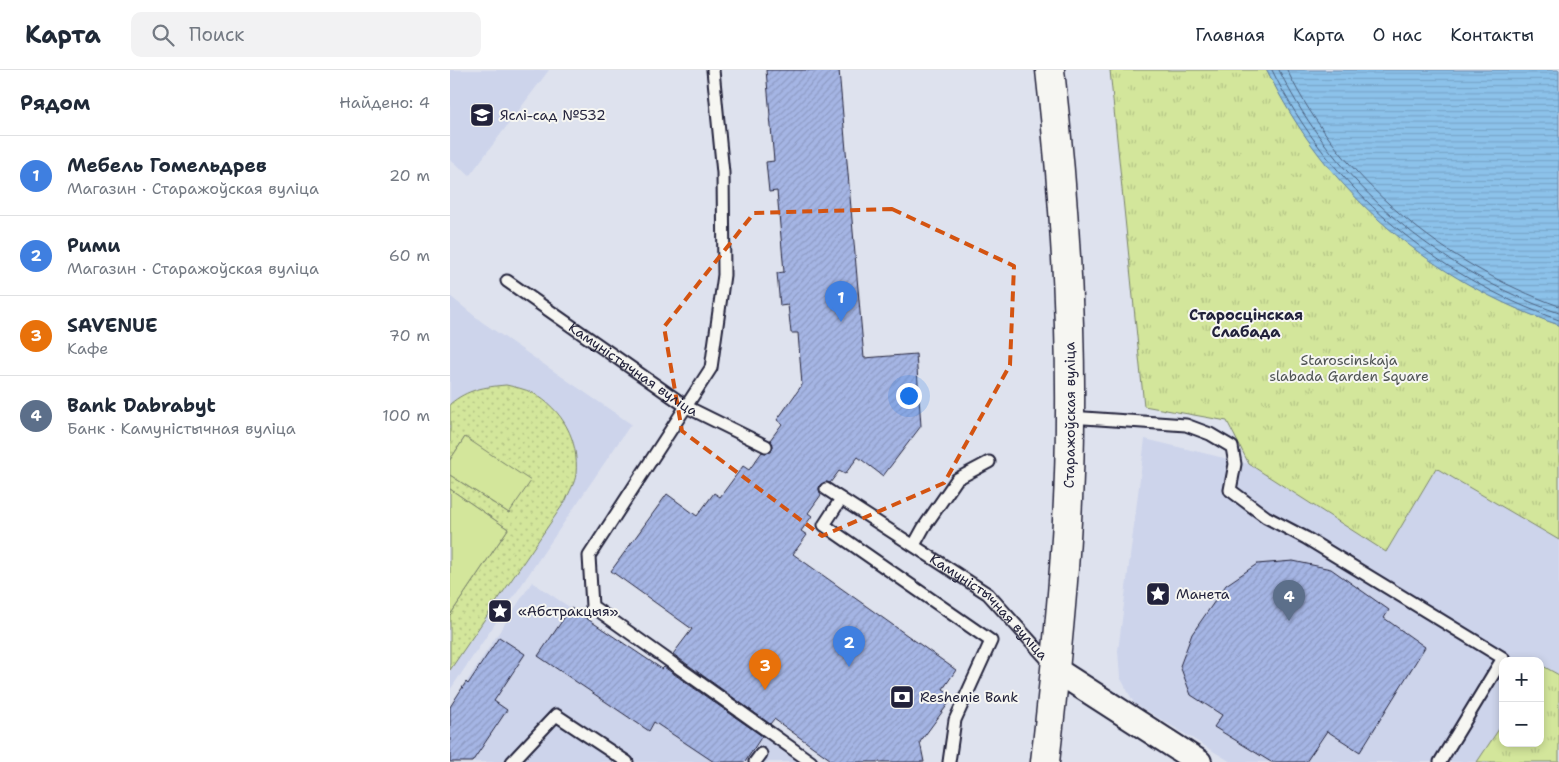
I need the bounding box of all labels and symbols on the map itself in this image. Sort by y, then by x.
school or university icon: Яслі-сад №532 [469,102,495,128]
place label: Яслі-сад №532 [500,106,606,124]
pin: 1 [825,281,857,322]
district label: Старосцінская Слабада [1189,305,1303,342]
street label: Камуністычная вуліца [565,318,701,420]
street label: Старажоўская вуліца [1060,341,1079,489]
park label: Staroscinskaja slabada Garden Square [1269,351,1429,385]
your location [896,383,922,409]
street label: Камуністычная вуліца [926,550,1052,664]
pin: 4 [1273,580,1305,621]
place icon: Манета [1145,581,1171,607]
place label: Манета [1176,585,1230,603]
place icon: «Абстракцыя» [487,598,513,624]
place label: «Абстракцыя» [518,602,619,620]
pin: 2 [833,626,865,667]
pin: 3 [749,649,781,690]
bank icon: Reshenie Bank [889,684,915,710]
place label: Reshenie Bank [920,688,1018,706]

